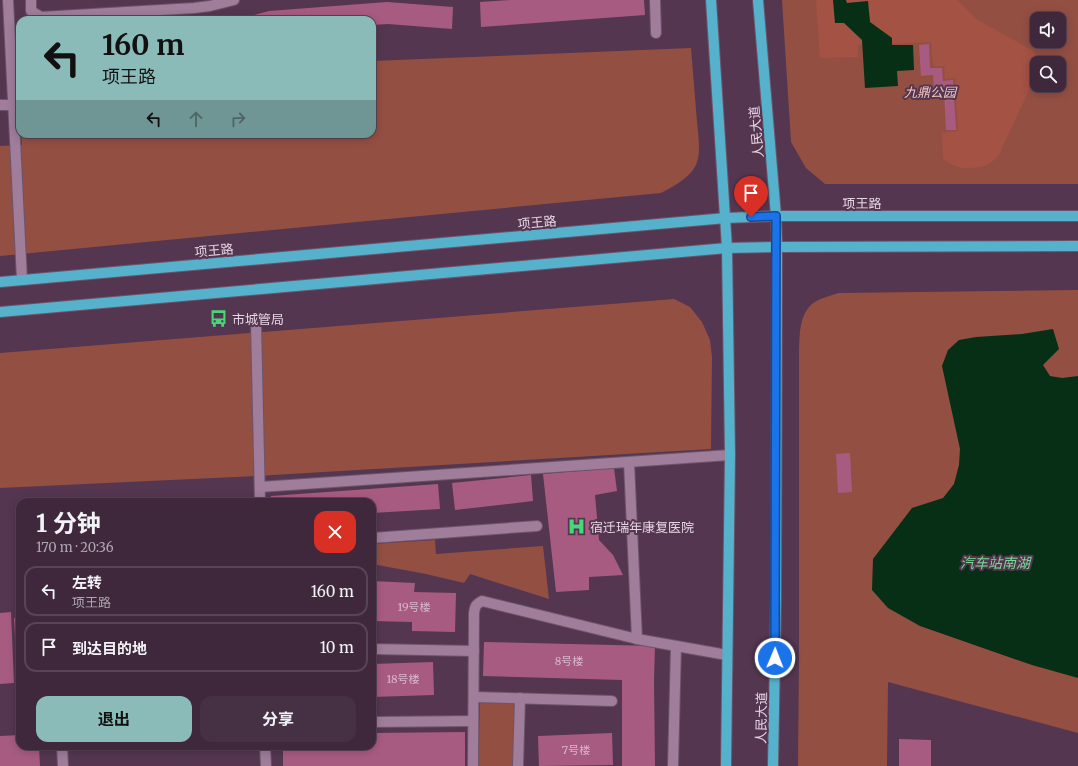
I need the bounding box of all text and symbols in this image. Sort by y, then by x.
map controls [1030,12,1066,92]
button: sound [1030,12,1066,48]
text: 160 m [102,27,184,63]
icon: left [36,32,88,84]
button: search [1030,56,1066,92]
text: 项王路 [102,65,156,88]
park label: 九鼎公园 [904,84,958,101]
street label: 人民大道 [746,105,767,159]
icon: left [143,108,165,130]
icon: ahead [185,108,207,130]
icon: right [227,108,249,130]
pin [734,176,768,217]
icon: arrive [740,182,762,204]
street label: 项王路 [842,195,882,212]
street label: 项王路 [517,212,557,233]
street label: 项王路 [194,240,234,261]
bus stop icon: 市城管局 [209,309,229,329]
place label: 市城管局 [232,311,284,328]
text: 1 分钟 [36,508,101,539]
button: close [314,511,356,553]
hospital icon: 宿迁瑞年康复医院 [567,517,587,537]
place label: 宿迁瑞年康复医院 [590,519,694,536]
text: 170 m · 20:36 [36,539,114,556]
water label: 汽车站南湖 [960,554,1032,572]
text: 左转 [72,573,102,592]
icon: left [38,580,60,602]
text: 160 m [311,582,354,601]
text: 项王路 [72,594,111,611]
house number: 19号楼 [397,600,431,614]
icon: arrive [38,636,60,658]
position arrow [754,637,796,679]
text: 10 m [320,638,354,657]
text: 到达目的地 [72,639,147,658]
house number: 8号楼 [555,654,583,668]
house number: 18号楼 [386,672,420,686]
street label: 人民大道 [753,692,770,744]
button: 退出 [36,696,192,742]
button: 分享 [200,696,356,742]
house number: 7号楼 [562,743,590,757]

